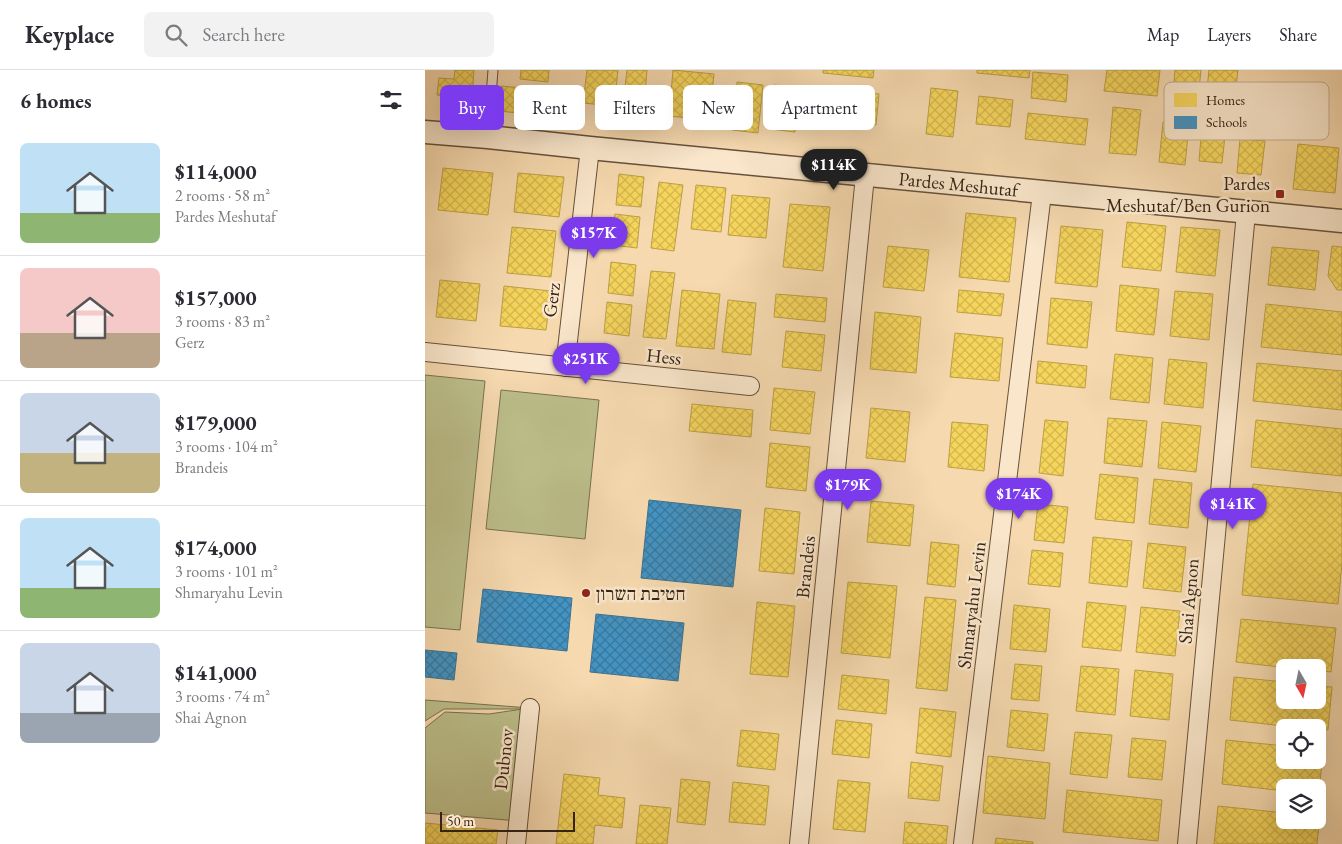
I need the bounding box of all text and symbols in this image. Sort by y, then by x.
search box [144,12,494,57]
text: Keyplace [25,19,114,50]
icon: search [162,21,190,49]
text: Search here [202,22,285,47]
text: Map [1147,23,1179,46]
text: Layers [1207,23,1251,46]
text: Share [1279,23,1317,46]
legend [1164,82,1329,140]
chip: Buy [440,85,504,130]
chip: Rent [514,85,585,130]
chip: Filters [595,85,673,130]
chip: New [683,85,753,130]
chip: Apartment [763,85,875,130]
icon: filters [377,86,405,114]
text: 6 homes [20,87,92,114]
text: Homes [1206,91,1246,109]
text: Schools [1206,113,1247,131]
pin: $114K [799,148,869,191]
text: $114K [812,154,856,175]
text: $114,000 [175,158,257,185]
icon: home [60,163,120,223]
street label: Pardes Meshutaf [897,166,1021,203]
place label: Pardes Meshutaf/Ben Gurion [1106,171,1270,218]
text: 2 rooms · 58 m² [175,185,270,206]
marker: Pardes Meshutaf/Ben Gurion [1274,188,1286,200]
text: Pardes Meshutaf [175,206,276,227]
pin: $157K [559,216,629,259]
text: $157K [572,222,616,243]
street label: Gerz [537,280,566,319]
text: $157,000 [175,284,257,311]
icon: home [60,288,120,348]
text: 3 rooms · 83 m² [175,311,270,332]
text: Gerz [175,332,204,353]
pin: $251K [551,342,621,385]
street label: Hess [645,342,683,371]
text: $251K [564,348,608,369]
text: $179,000 [175,409,257,436]
icon: home [60,413,120,473]
text: 3 rooms · 104 m² [175,436,278,457]
text: Brandeis [175,457,228,478]
pin: $179K [813,468,883,511]
text: $179K [826,474,870,495]
pin: $174K [984,478,1054,520]
text: $174K [997,483,1041,504]
pin: $141K [1198,488,1268,530]
text: $141K [1211,493,1255,514]
text: $174,000 [175,534,257,561]
street label: Brandeis [790,534,821,600]
icon: home [60,538,120,598]
street label: Shmaryahu Levin [951,540,992,670]
street label: Shai Agnon [1172,557,1205,645]
text: 3 rooms · 101 m² [175,561,278,582]
place label: חטיבת השרון [596,581,686,606]
text: Shmaryahu Levin [175,582,283,603]
marker: חטיבת השרון [580,587,592,599]
text: $141,000 [175,659,257,686]
north arrow [1276,659,1326,709]
map controls [1276,659,1326,829]
icon: home [60,663,120,723]
text: 3 rooms · 74 m² [175,686,270,707]
text: Shai Agnon [175,707,247,728]
button: locate [1276,719,1326,769]
street label: Dubnov [488,726,519,791]
button: layers [1276,779,1326,829]
scale bar [440,809,575,832]
text: 50 m [447,812,474,830]

